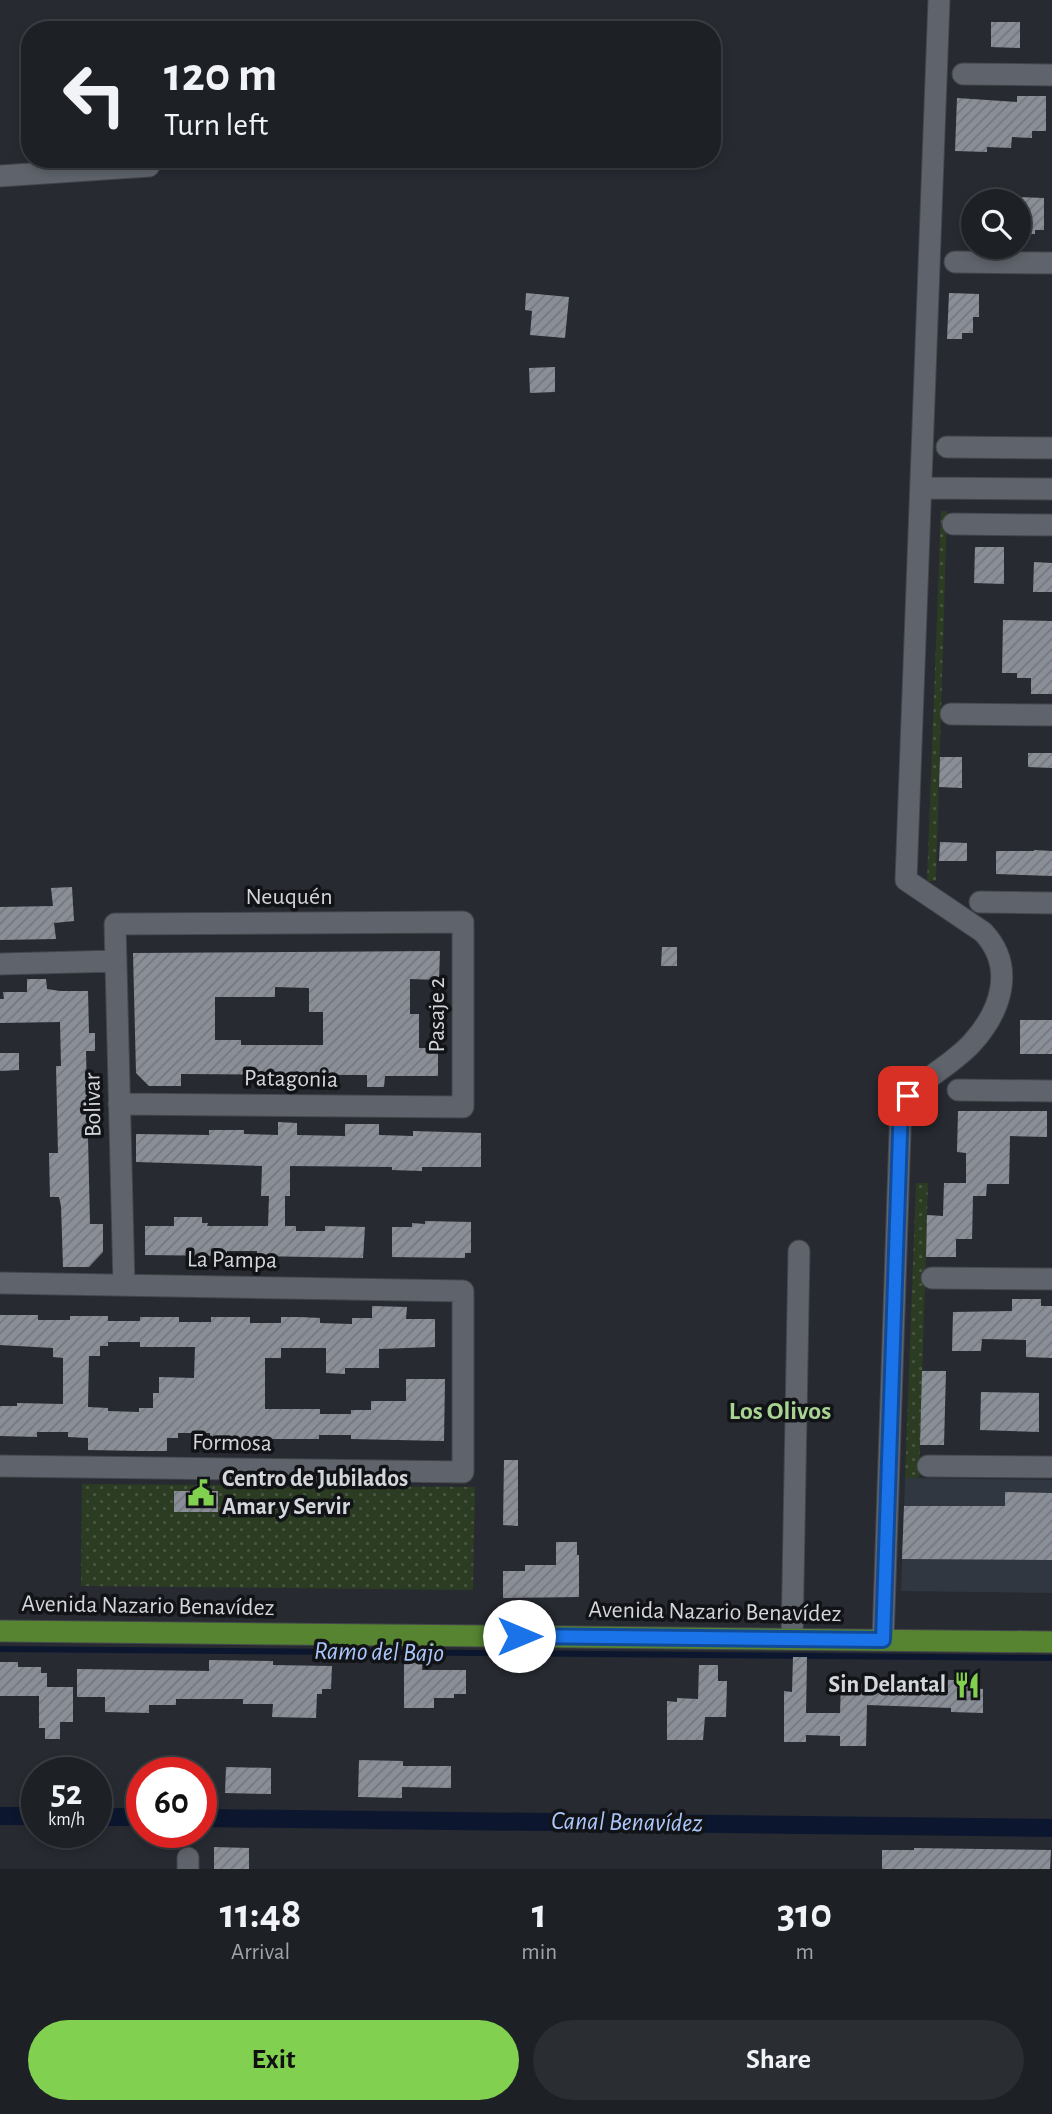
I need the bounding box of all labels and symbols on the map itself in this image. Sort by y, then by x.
street label: Neuquén [245,885,333,909]
street label: Pasaje 2 [425,977,449,1053]
street label: Patagonia [244,1066,338,1092]
pin [878,1066,938,1126]
street label: Bolivar [80,1072,106,1137]
street label: La Pampa [187,1247,277,1273]
district label: Los Olivos [729,1398,831,1424]
street label: Formosa [192,1430,272,1456]
place label: Centro de Jubilados Amar y Servir [222,1467,408,1519]
public building icon: Centro de Jubilados Amar y Servir [186,1478,216,1508]
street label: Avenida Nazario Benavídez [21,1592,275,1620]
street label: Avenida Nazario Benavídez [588,1598,842,1626]
position arrow [482,1599,556,1673]
water label: Ramo del Bajo [314,1638,444,1666]
restaurant icon: Sin Delantal [952,1670,982,1700]
place label: Sin Delantal [828,1673,946,1697]
speed limit sign: 60 [126,1757,217,1848]
water label: Canal Benavídez [551,1808,703,1836]

